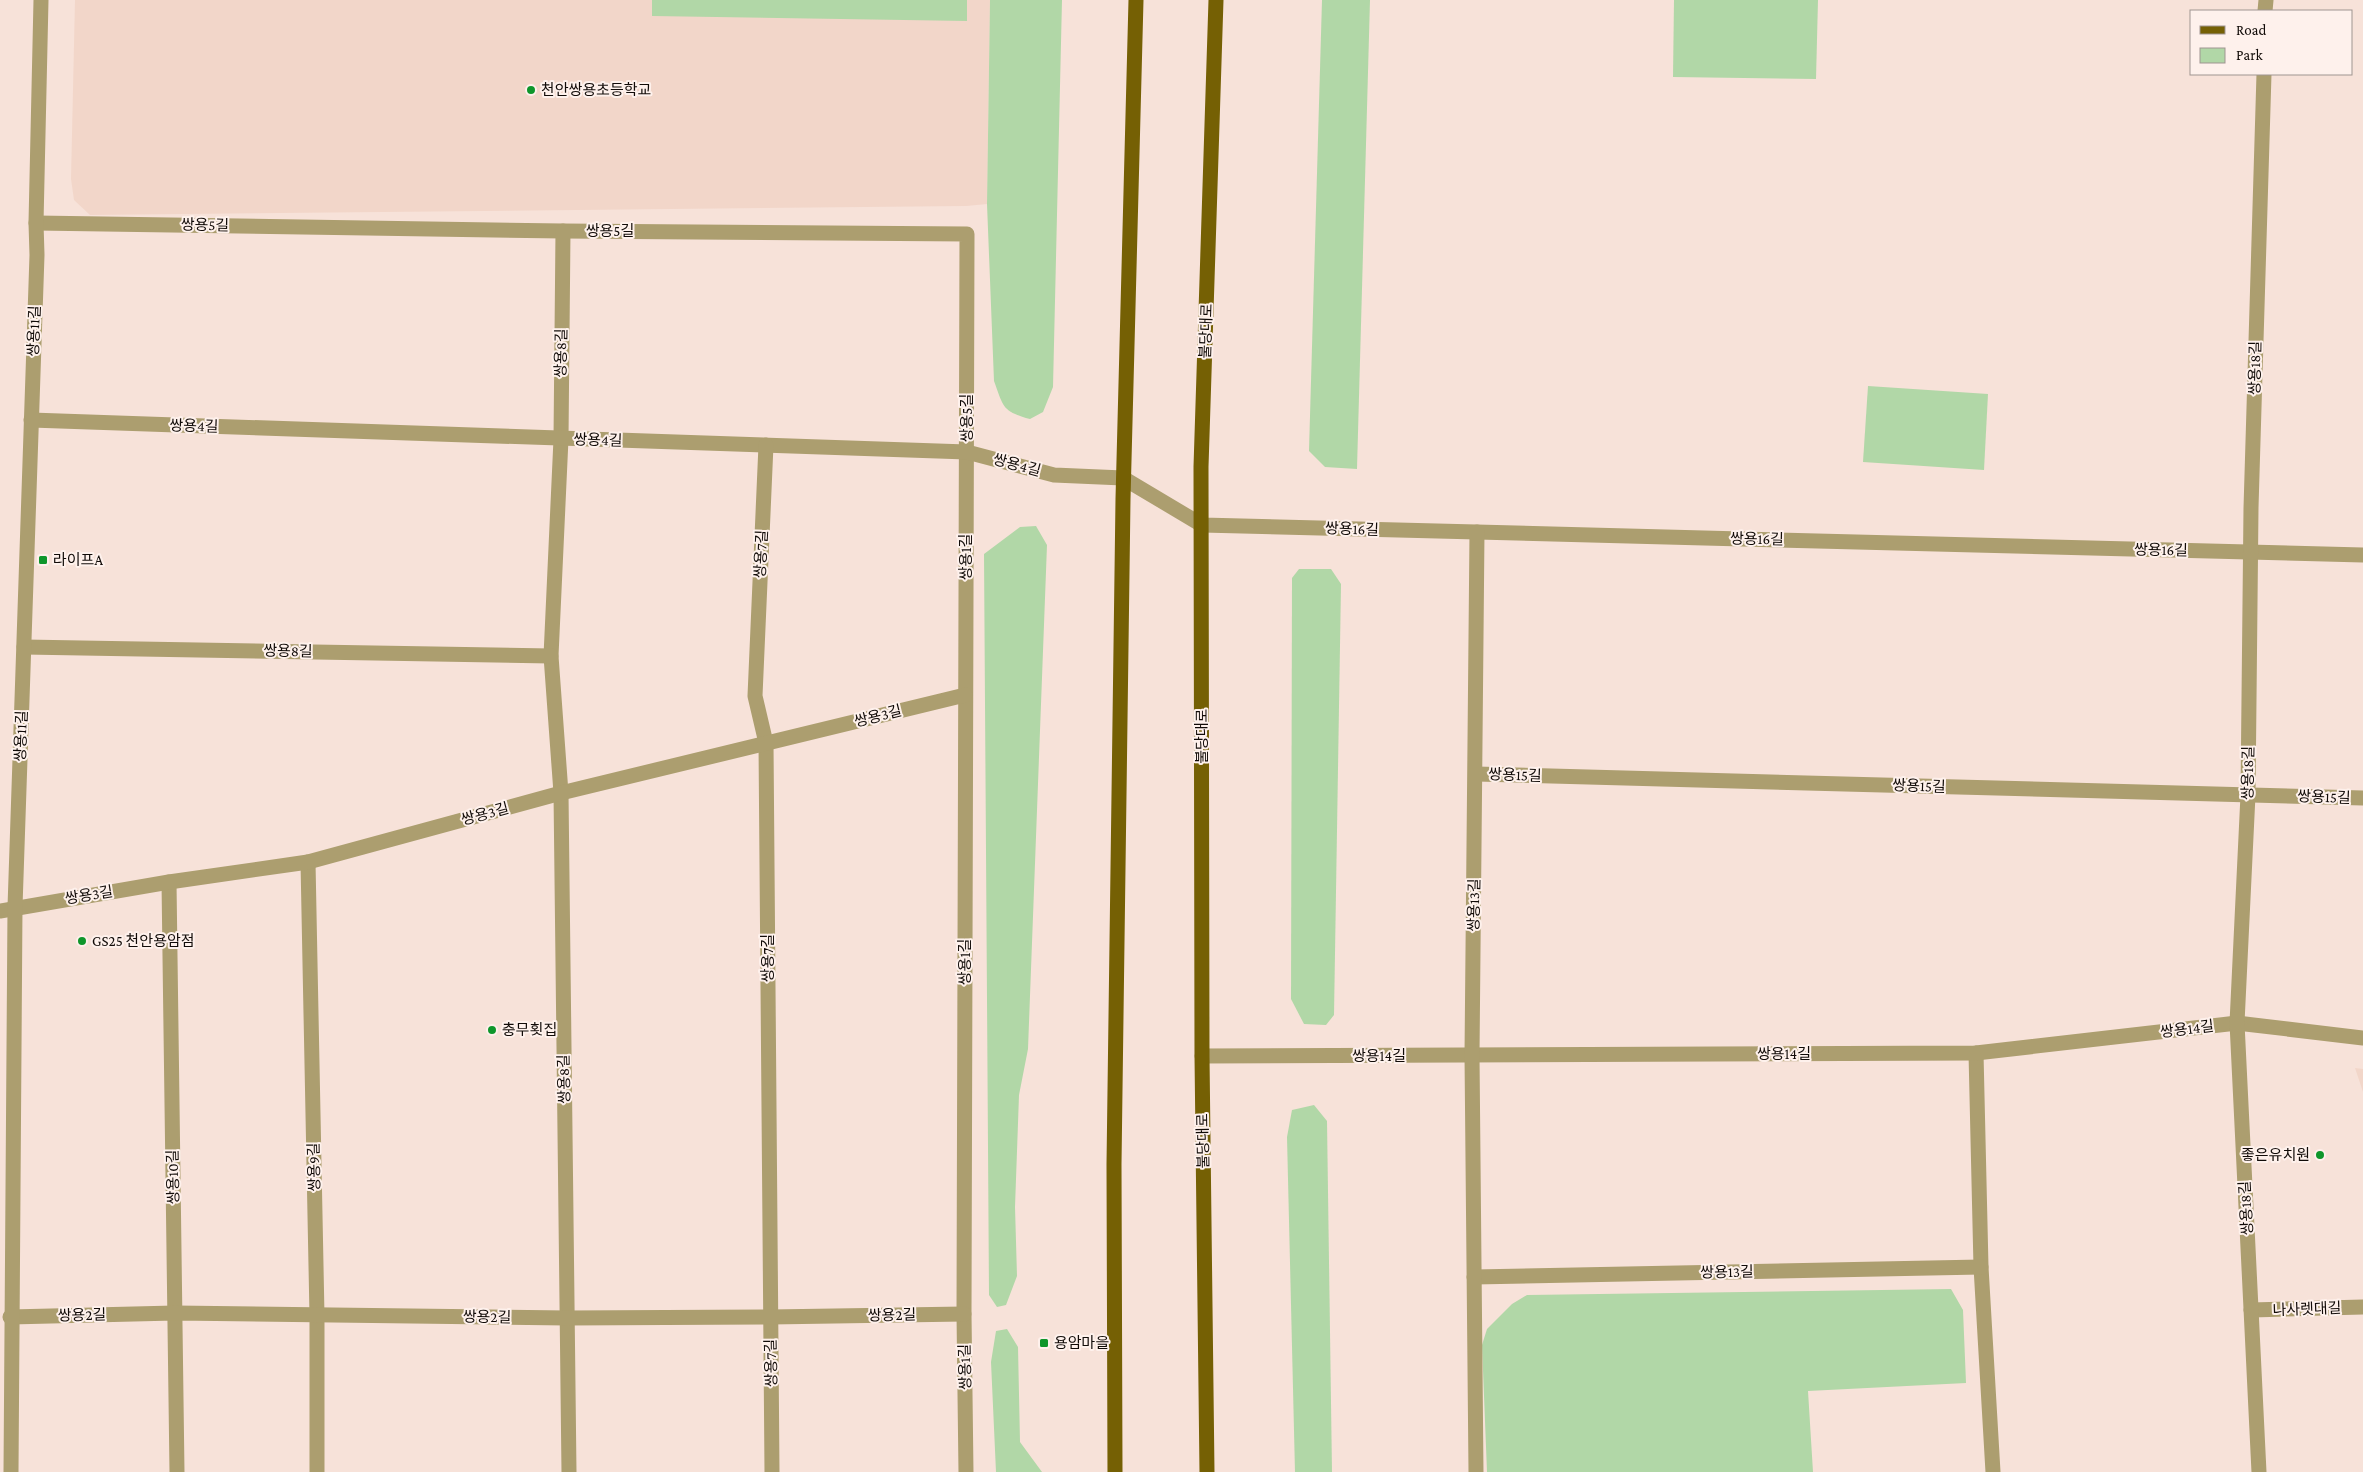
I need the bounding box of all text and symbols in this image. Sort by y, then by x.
legend [2190,10,2353,75]
text: Road [2236,22,2267,38]
text: Park [2236,47,2263,63]
place label: 천안쌍용초등학교 [541,81,651,98]
marker: 천안쌍용초등학교 [525,84,537,96]
street label: 쌍용5길 [181,217,229,233]
street label: 쌍용5길 [586,223,634,239]
street label: 불당대로 [1197,303,1215,359]
street label: 쌍용11길 [25,305,43,357]
street label: 쌍용8길 [553,328,569,378]
street label: 쌍용18길 [2247,341,2263,395]
street label: 쌍용5길 [959,394,975,442]
street label: 쌍용4길 [169,417,219,435]
street label: 쌍용4길 [573,431,623,449]
street label: 쌍용4길 [991,451,1043,479]
street label: 쌍용16길 [1325,520,1379,538]
street label: 쌍용7길 [752,529,770,579]
street label: 쌍용16길 [1730,531,1784,547]
street label: 쌍용1길 [958,534,974,580]
street label: 쌍용16길 [2134,542,2188,558]
place label: 라이프A [53,552,103,568]
marker: 라이프A [37,554,49,566]
street label: 쌍용8길 [263,643,313,659]
street label: 쌍용3길 [853,702,903,730]
street label: 불당대로 [1194,708,1210,764]
street label: 쌍용11길 [12,710,30,762]
street label: 쌍용18길 [2240,746,2256,800]
street label: 쌍용15길 [1488,766,1542,784]
street label: 쌍용15길 [1892,777,1946,795]
street label: 쌍용15길 [2297,788,2351,806]
street label: 쌍용3길 [459,800,511,828]
street label: 쌍용13길 [1466,878,1482,932]
street label: 쌍용3길 [64,883,114,907]
place label: GS25 천안용암점 [92,932,195,949]
street label: 쌍용7길 [760,934,776,982]
marker: GS25 천안용암점 [76,935,88,947]
street label: 쌍용1길 [957,939,973,985]
street label: 쌍용14길 [2159,1018,2215,1040]
place label: 충무횟집 [502,1021,557,1038]
marker: 충무횟집 [486,1024,498,1036]
street label: 쌍용14길 [1757,1046,1811,1062]
street label: 쌍용14길 [1352,1048,1406,1064]
street label: 쌍용8길 [556,1054,572,1104]
street label: 불당대로 [1195,1113,1211,1169]
street label: 쌍용9길 [306,1142,322,1192]
place label: 좋은유치원 [2241,1147,2310,1163]
street label: 쌍용10길 [165,1149,181,1205]
marker: 좋은유치원 [2314,1149,2326,1161]
street label: 쌍용18길 [2237,1180,2255,1236]
street label: 쌍용13길 [1700,1264,1754,1280]
street label: 나사렛대길 [2272,1300,2342,1318]
street label: 쌍용2길 [58,1307,106,1323]
street label: 쌍용2길 [868,1307,916,1323]
street label: 쌍용2길 [463,1309,511,1325]
place label: 용암마을 [1054,1335,1109,1351]
marker: 용암마을 [1038,1337,1050,1349]
street label: 쌍용7길 [763,1339,779,1387]
street label: 쌍용1길 [957,1344,973,1390]

